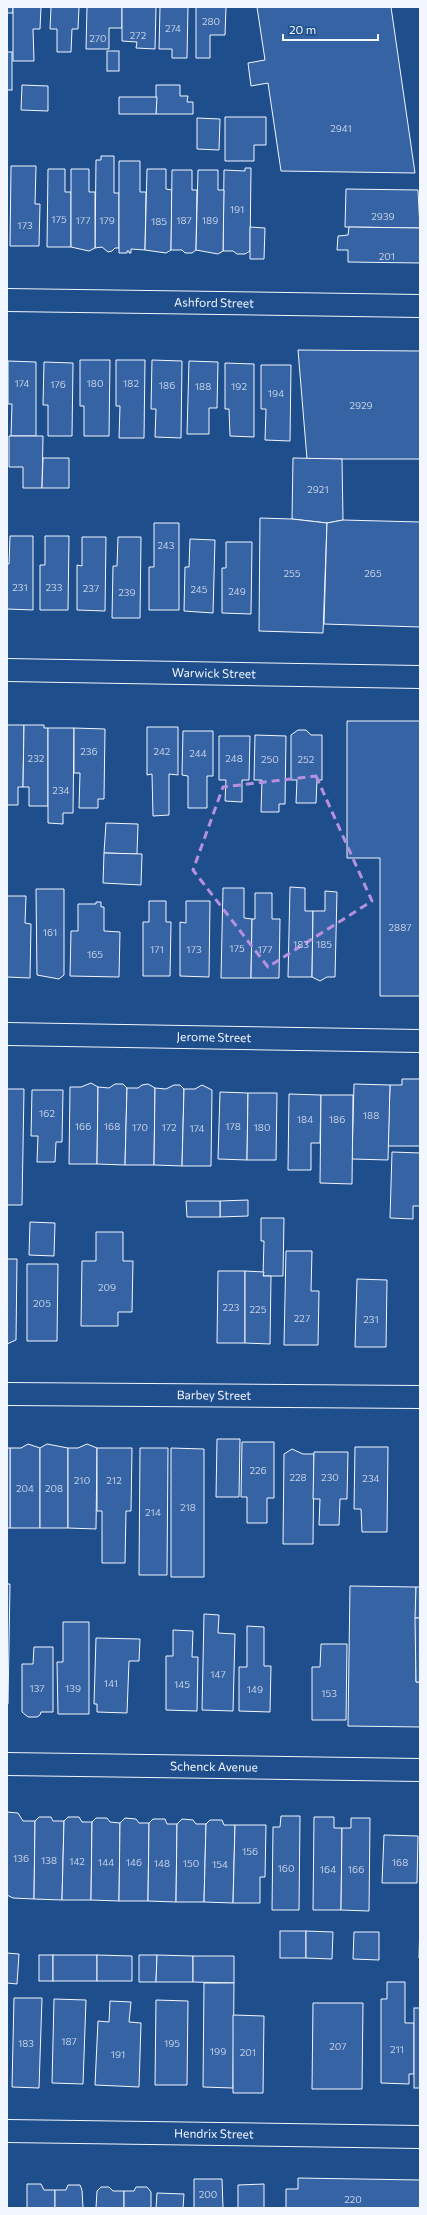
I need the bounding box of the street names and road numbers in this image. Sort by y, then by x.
street label: Ashford Street [174,294,254,310]
street label: Warwick Street [172,665,256,680]
street label: Jerome Street [177,1029,252,1044]
street label: Barbey Street [177,1387,251,1402]
street label: Schenck Avenue [170,1758,258,1774]
street label: Hendrix Street [174,2125,254,2141]

